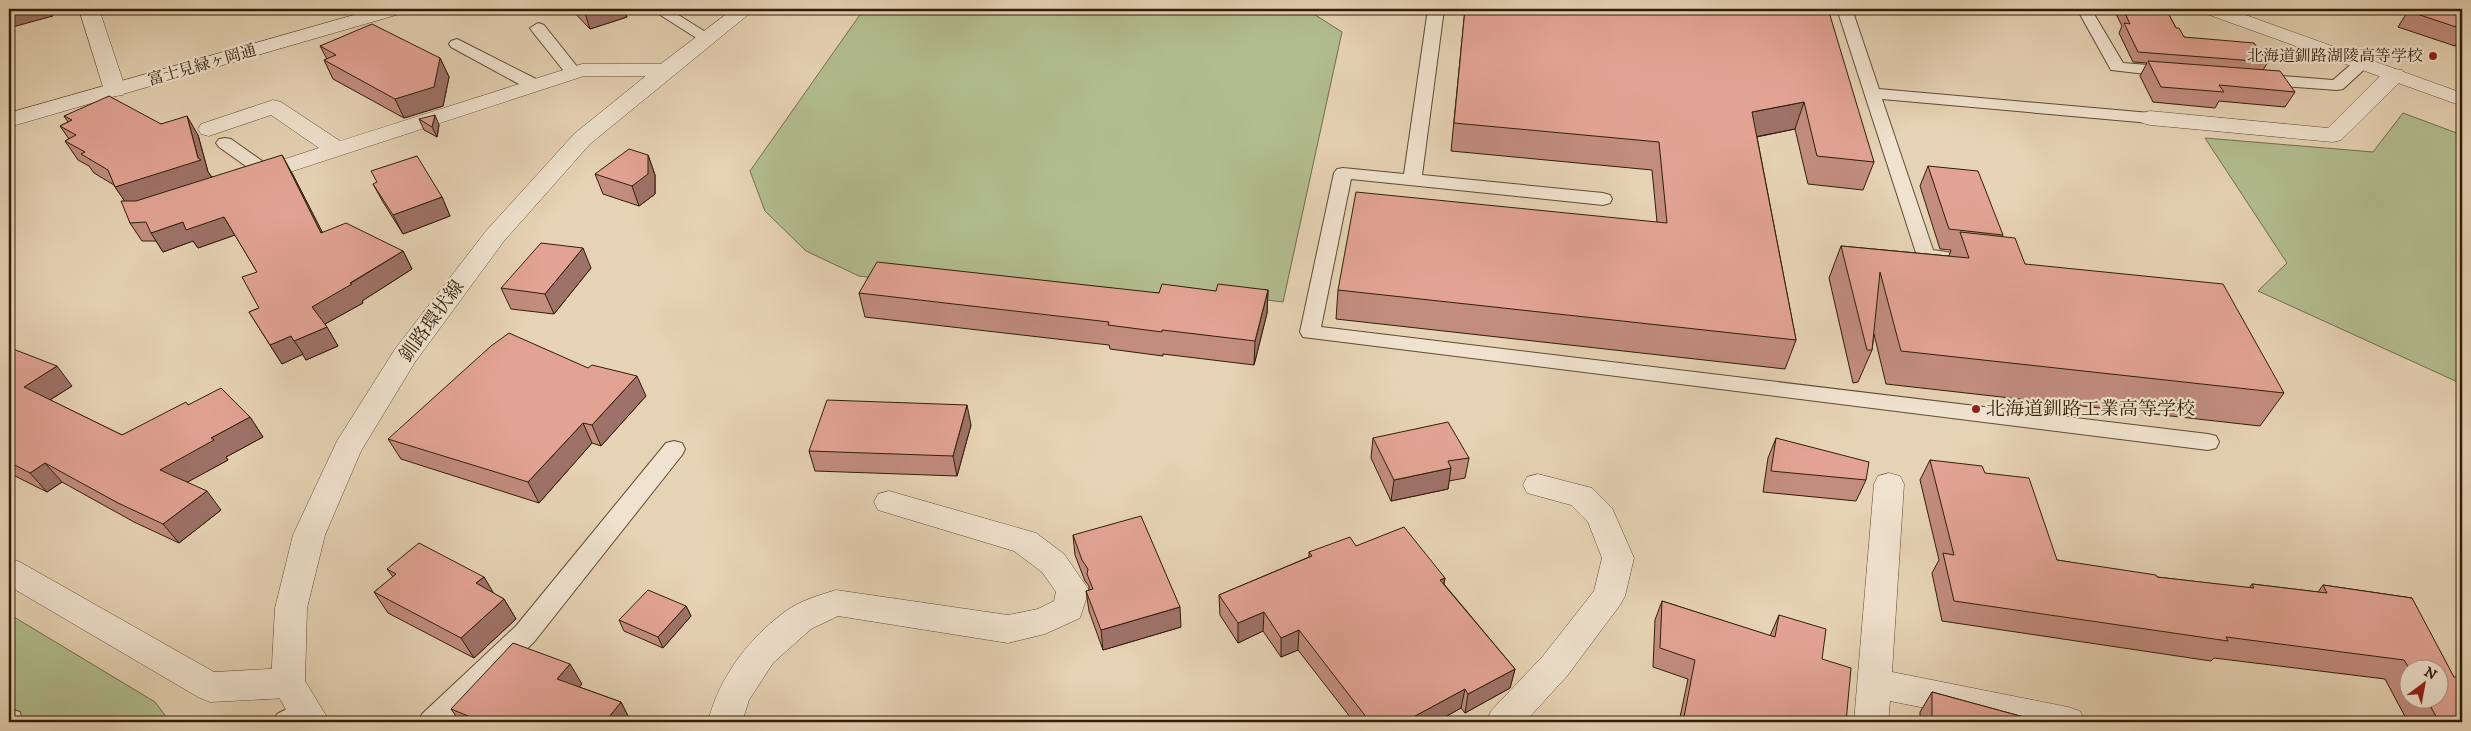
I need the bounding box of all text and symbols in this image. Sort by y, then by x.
street label: 富士見緑ヶ岡通 [145,40,259,90]
place label: 北海道釧路湖陵高等学校 [2247,46,2423,66]
marker: 北海道釧路湖陵高等学校 [2427,50,2439,62]
street label: 釧路環状線 [395,276,469,366]
place label: 北海道釧路工業高等学校 [1986,398,2195,421]
marker: 北海道釧路工業高等学校 [1970,403,1982,415]
north arrow [2398,658,2448,708]
text: N [2421,663,2440,685]

